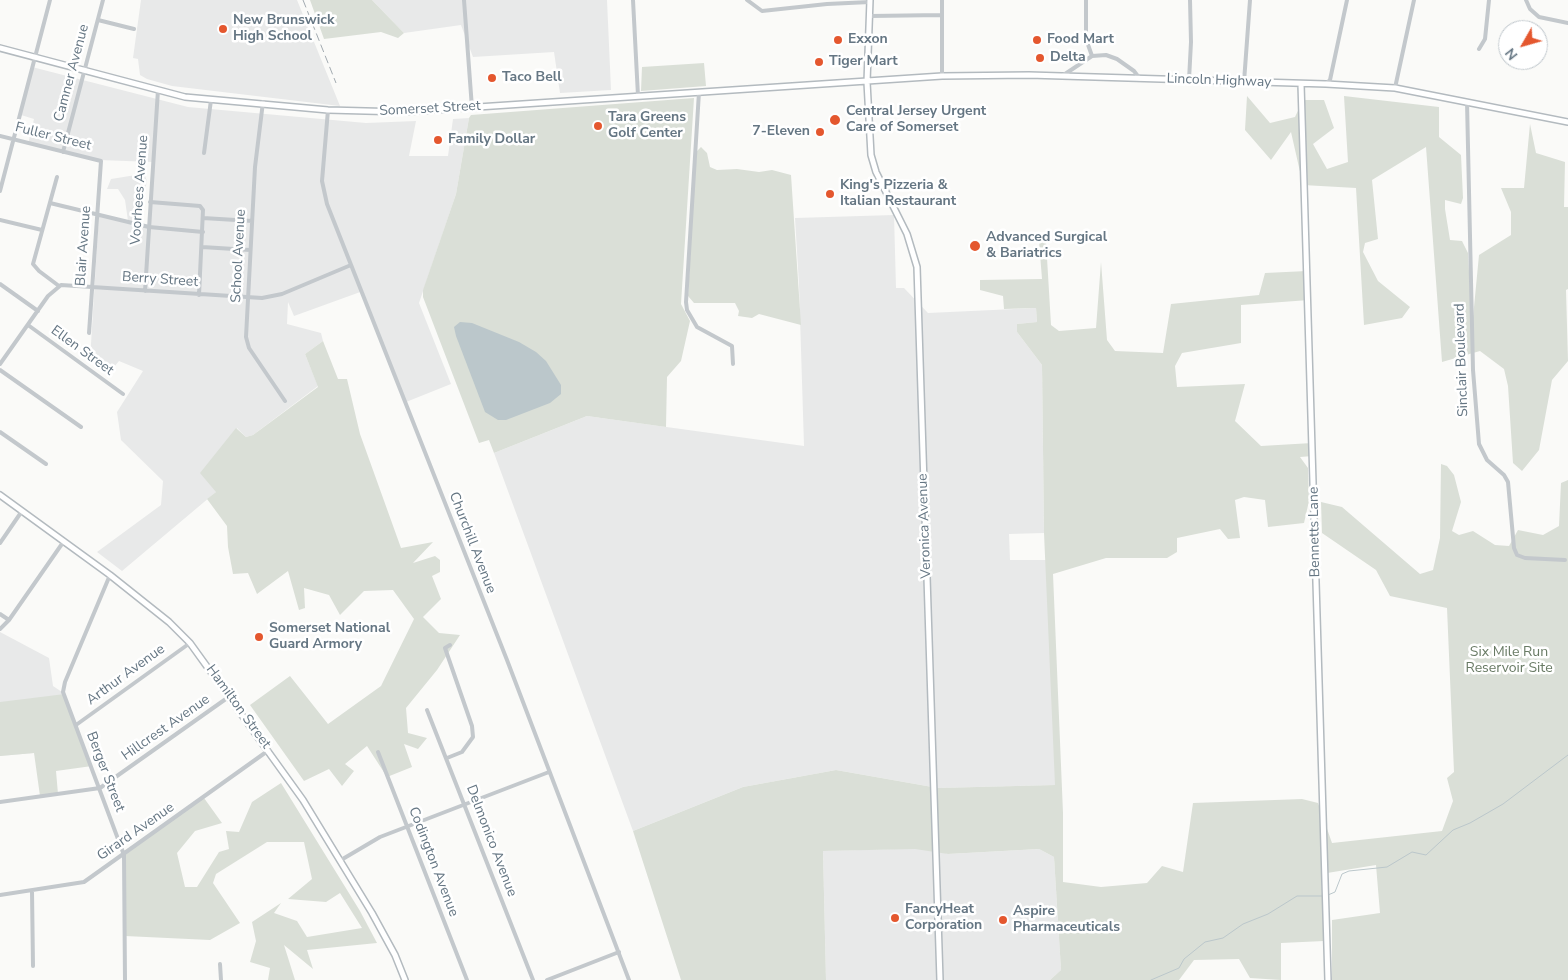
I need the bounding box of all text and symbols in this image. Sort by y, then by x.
place label: New Brunswick High School [233,13,334,46]
north arrow [1498,20,1548,70]
street label: Camner Avenue [51,22,93,124]
marker: New Brunswick High School [217,23,229,35]
place label: Exxon [848,32,888,48]
place label: Food Mart [1047,32,1114,48]
marker: Exxon [832,34,844,46]
marker: Food Mart [1031,34,1043,46]
text: N [1501,44,1522,64]
place label: Delta [1050,50,1086,66]
marker: Delta [1034,52,1046,64]
place label: Tiger Mart [829,54,898,70]
marker: Tiger Mart [813,56,825,68]
place label: Taco Bell [502,70,562,86]
street label: Lincoln Highway [1166,71,1272,91]
marker: Taco Bell [486,72,498,84]
street label: Somerset Street [379,98,481,120]
place label: Central Jersey Urgent Care of Somerset [846,104,986,136]
place label: Tara Greens Golf Center [608,110,686,142]
marker: Central Jersey Urgent Care of Somerset [828,113,842,127]
street label: Fuller Street [13,119,93,155]
marker: Tara Greens Golf Center [592,120,604,132]
place label: 7-Eleven [752,124,810,140]
marker: 7-Eleven [814,126,826,138]
place label: Family Dollar [448,132,535,148]
street label: Voorhees Avenue [128,134,152,246]
marker: Family Dollar [432,134,444,146]
place label: King's Pizzeria & Italian Restaurant [840,178,956,210]
marker: King's Pizzeria & Italian Restaurant [824,188,836,200]
street label: Blair Avenue [73,205,95,287]
street label: School Avenue [228,209,250,303]
place label: Advanced Surgical & Bariatrics [986,230,1107,262]
marker: Advanced Surgical & Bariatrics [968,239,982,253]
street label: Berry Street [121,269,199,291]
street label: Sinclair Boulevard [1452,303,1472,417]
street label: Ellen Street [47,323,117,379]
street label: Veronica Avenue [915,473,935,579]
street label: Bennetts Lane [1306,487,1324,577]
street label: Churchill Avenue [445,490,499,596]
place label: Somerset National Guard Armory [269,621,390,654]
marker: Somerset National Guard Armory [253,631,265,643]
street label: Arthur Avenue [84,641,168,709]
park label: Six Mile Run Reservoir Site [1465,645,1553,678]
street label: Hamilton Street [202,662,274,752]
street label: Hillcrest Avenue [119,691,213,765]
street label: Berger Street [82,730,128,814]
street label: Delmonico Avenue [462,783,520,899]
street label: Girard Avenue [94,799,178,865]
street label: Codington Avenue [404,805,462,919]
place label: FancyHeat Corporation [905,902,982,934]
place label: Aspire Pharmaceuticals [1013,904,1120,936]
marker: FancyHeat Corporation [889,912,901,924]
marker: Aspire Pharmaceuticals [997,914,1009,926]

